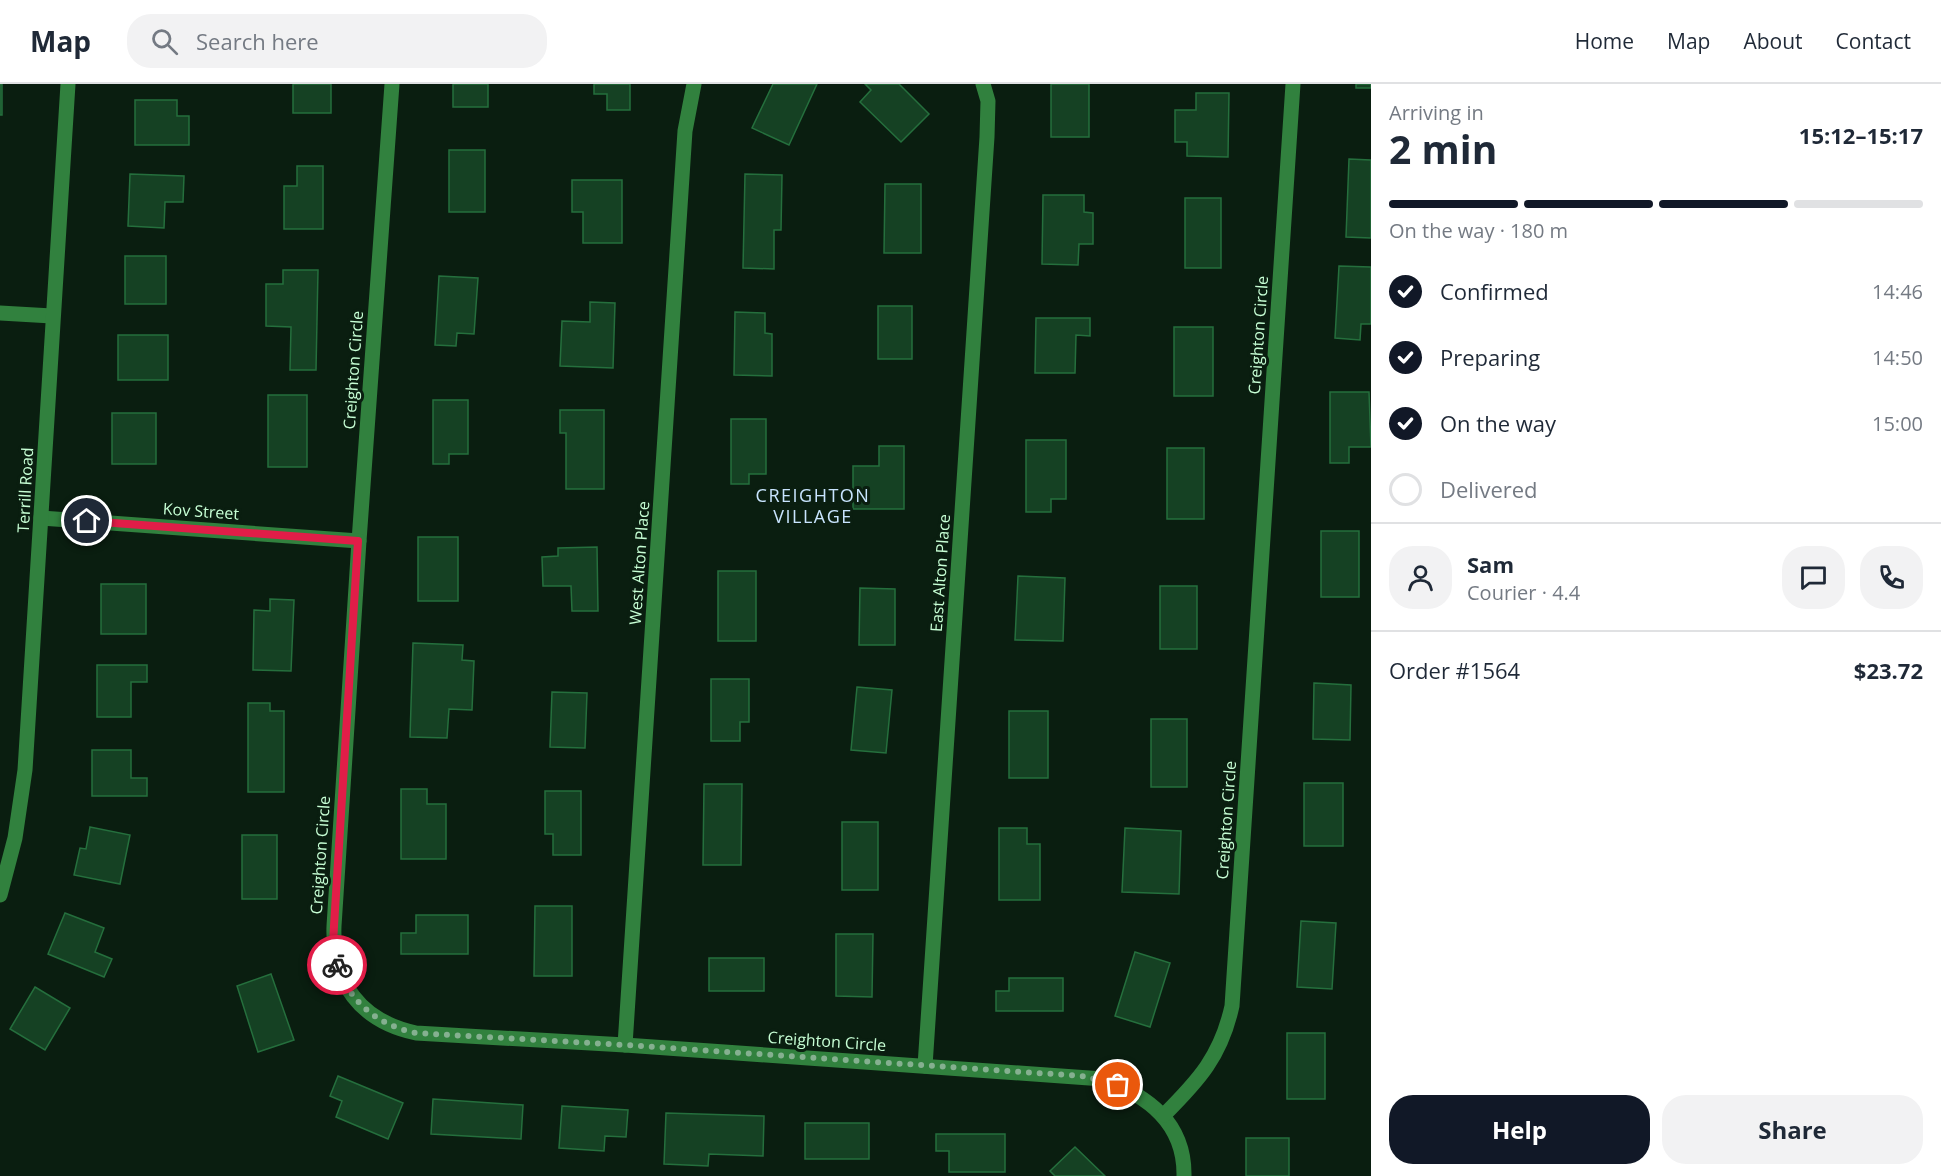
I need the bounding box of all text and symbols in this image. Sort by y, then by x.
search box [127,14,547,68]
text: Map [30,22,91,60]
icon: search [148,25,181,58]
text: Search here [196,26,319,56]
text: Home [1575,27,1634,55]
text: Map [1667,27,1710,55]
text: About [1743,27,1803,55]
text: Contact [1836,27,1911,55]
text: Arriving in [1389,99,1484,126]
text: 15:12–15:17 [1799,120,1923,150]
text: 2 min [1389,122,1497,175]
text: On the way · 180 m [1389,217,1568,244]
street label: Creighton Circle [1243,275,1273,395]
icon: check [1389,275,1422,308]
text: Confirmed [1440,276,1549,306]
text: 14:46 [1872,278,1923,305]
street label: Creighton Circle [338,310,368,430]
icon: check [1389,341,1422,374]
text: Preparing [1440,342,1540,372]
text: 14:50 [1872,344,1923,371]
icon: check [1389,407,1422,440]
text: On the way [1440,408,1556,438]
text: 15:00 [1872,410,1923,437]
street label: Terrill Road [12,447,38,533]
text: Delivered [1440,474,1538,504]
district label: CREIGHTON VILLAGE [756,483,870,528]
pin [61,495,112,546]
street label: Kov Street [162,497,240,525]
street label: West Alton Place [624,500,654,626]
icon: home [70,504,103,537]
street label: East Alton Place [925,513,955,633]
button: person [1389,546,1452,609]
button: chat [1782,546,1845,609]
button: phone [1860,546,1923,609]
text: Sam [1467,549,1514,579]
text: Courier · 4.4 [1467,579,1580,606]
text: Order #1564 [1389,655,1520,685]
text: $23.72 [1854,655,1923,685]
street label: Creighton Circle [1211,760,1241,880]
street label: Creighton Circle [305,795,335,915]
courier [307,935,367,995]
icon: bike [321,949,354,982]
street label: Creighton Circle [767,1026,887,1056]
pin [1092,1059,1143,1110]
icon: bag [1101,1068,1134,1101]
button: Help [1389,1095,1650,1164]
button: Share [1662,1095,1923,1164]

